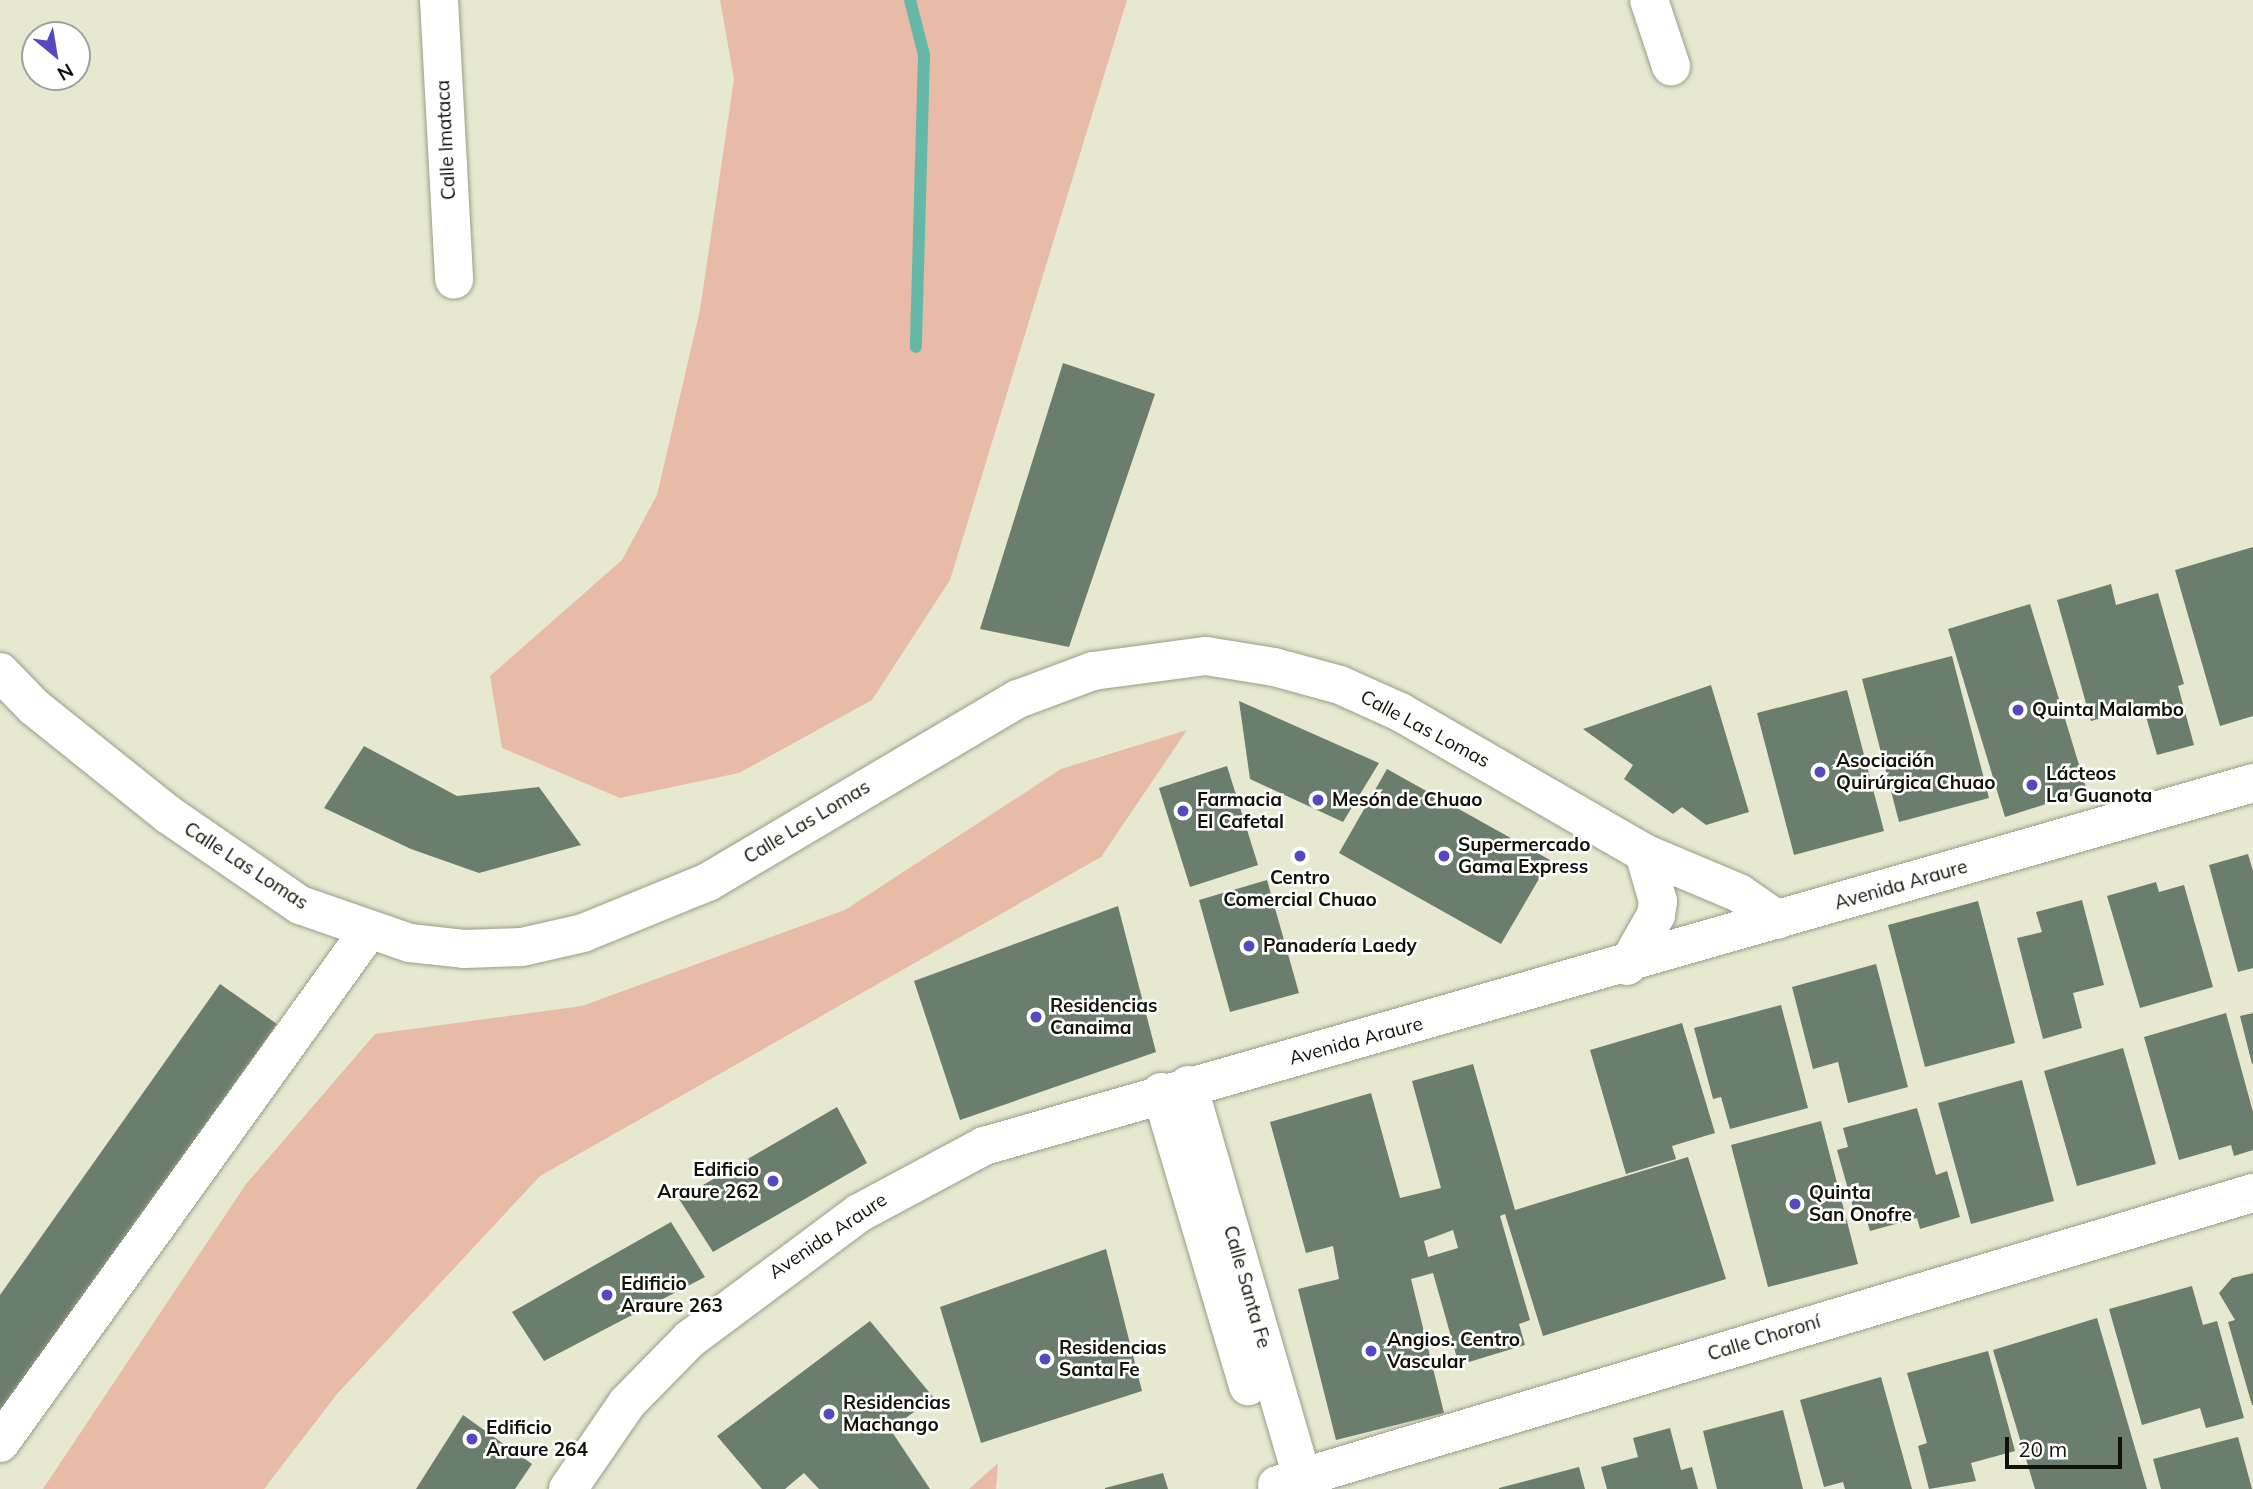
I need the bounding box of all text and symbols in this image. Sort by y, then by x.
north arrow [21,21,91,91]
text: N [53,58,78,86]
street label: Calle Imataca [431,79,461,201]
street label: Calle Las Lomas [1356,685,1494,773]
place label: Quinta Malambo [2032,699,2184,721]
marker: Quinta Malambo [2010,702,2026,718]
place label: Asociación Quirúrgica Chuao [1836,750,1995,794]
marker: Asociación Quirúrgica Chuao [1810,762,1830,782]
place label: Lácteos La Guanota [2046,763,2152,807]
street label: Calle Las Lomas [740,775,874,869]
marker: Lácteos La Guanota [2024,777,2040,793]
place label: Farmacia El Cafetal [1197,789,1284,833]
place label: Mesón de Chuao [1332,789,1483,811]
marker: Mesón de Chuao [1310,792,1326,808]
marker: Farmacia El Cafetal [1175,803,1191,819]
street label: Calle Las Lomas [180,817,312,915]
place label: Supermercado Gama Express [1458,834,1590,878]
marker: Centro Comercial Chuao [1292,848,1308,864]
marker: Supermercado Gama Express [1436,848,1452,864]
street label: Avenida Araure [1832,855,1970,915]
place label: Centro Comercial Chuao [1223,867,1377,911]
place label: Panadería Laedy [1263,935,1417,957]
marker: Panadería Laedy [1241,938,1257,954]
place label: Residencias Canaima [1050,995,1157,1039]
marker: Residencias Canaima [1028,1009,1044,1025]
street label: Avenida Araure [1287,1012,1425,1070]
place label: Edificio Araure 262 [657,1159,759,1203]
marker: Edificio Araure 262 [765,1173,781,1189]
place label: Quinta San Onofre [1809,1182,1912,1226]
street label: Avenida Araure [765,1188,891,1284]
marker: Quinta San Onofre [1787,1196,1803,1212]
street label: Calle Santa Fe [1219,1223,1275,1351]
place label: Edificio Araure 263 [621,1273,723,1317]
marker: Edificio Araure 263 [599,1287,615,1303]
street label: Calle Choroní [1705,1310,1823,1366]
place label: Angios. Centro Vascular [1387,1329,1520,1373]
place label: Residencias Santa Fe [1059,1337,1166,1381]
marker: Angios. Centro Vascular [1361,1341,1381,1361]
marker: Residencias Santa Fe [1037,1351,1053,1367]
place label: Residencias Machango [843,1392,950,1436]
marker: Residencias Machango [821,1406,837,1422]
place label: Edificio Araure 264 [486,1417,588,1461]
scale bar [2008,1422,2125,1466]
marker: Edificio Araure 264 [464,1431,480,1447]
text: 20 m [2018,1436,2067,1462]

